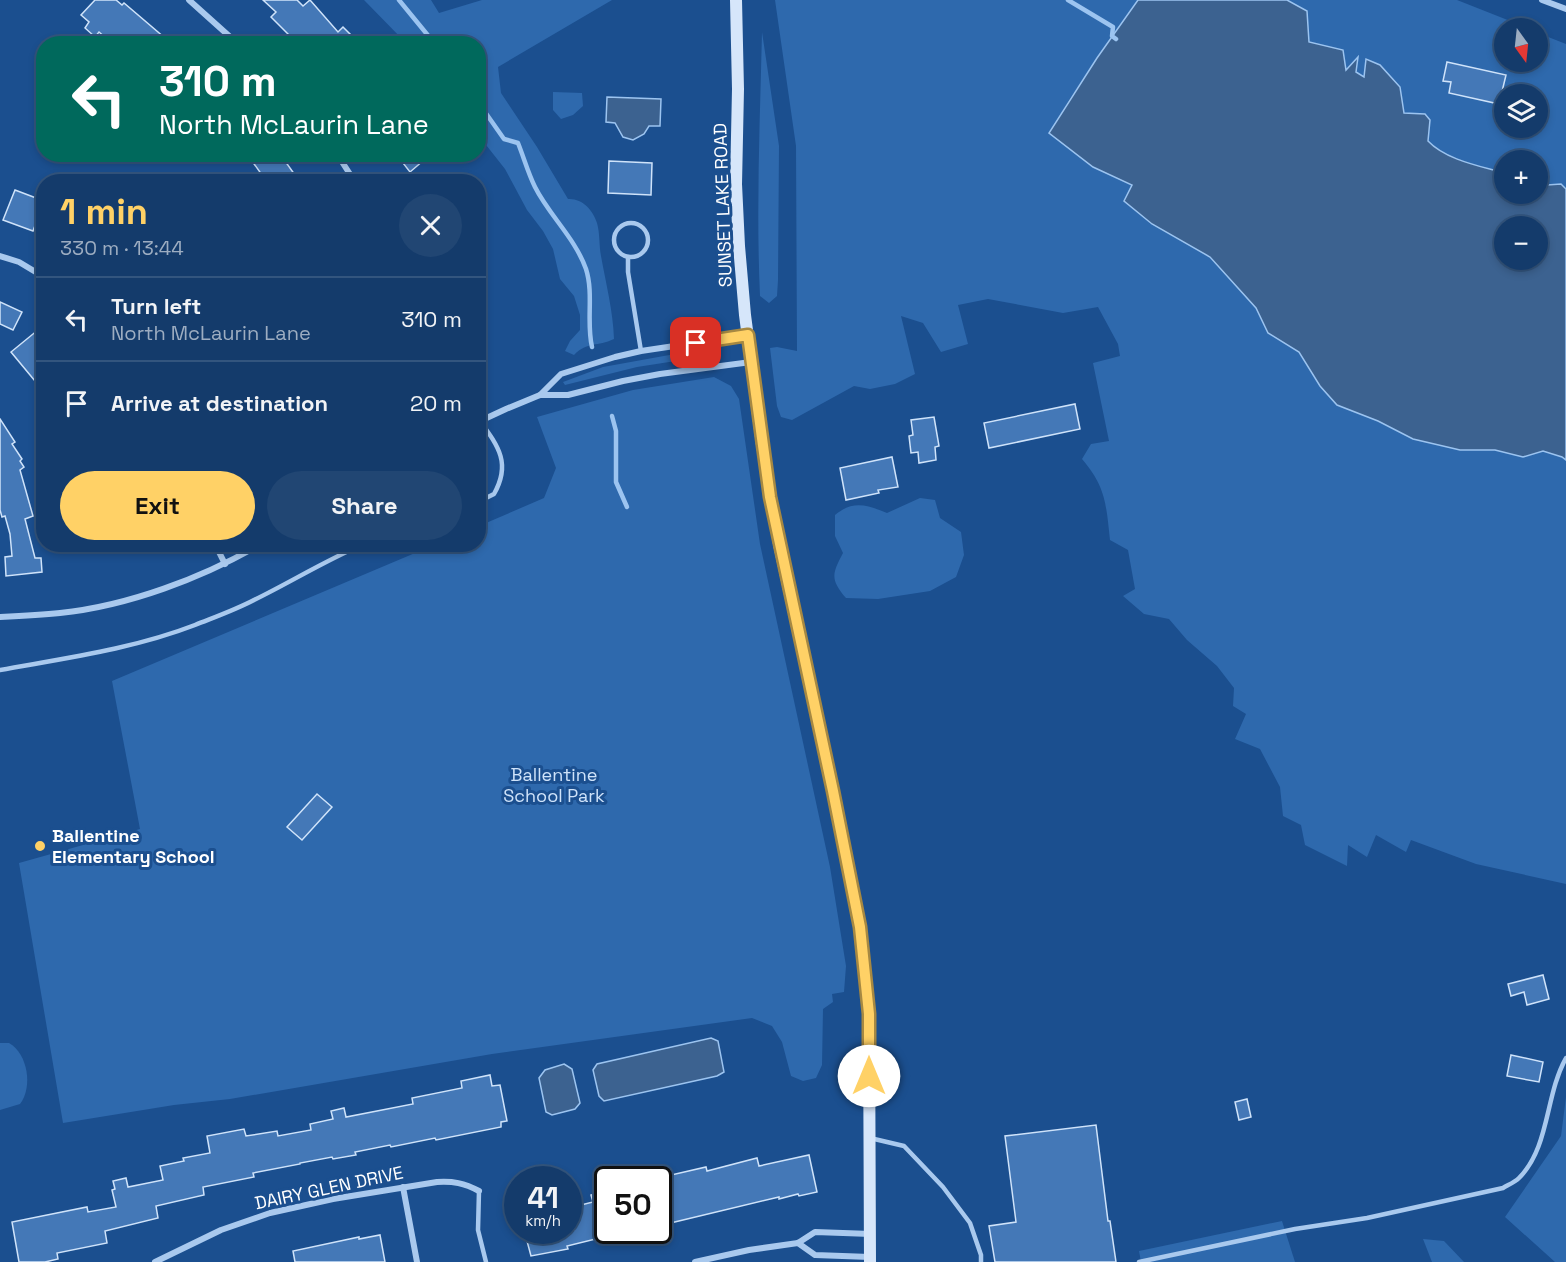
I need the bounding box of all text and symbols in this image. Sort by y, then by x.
north arrow [1494,18,1548,72]
map controls [1494,18,1548,270]
text: 310 m [159,55,277,108]
icon: left [60,60,138,138]
button: layers [1494,84,1548,138]
text: North McLaurin Lane [159,107,429,142]
street label: SUNSET LAKE ROAD [708,123,737,288]
button: + [1494,150,1548,204]
text: 1 min [60,189,148,235]
button: close [399,194,462,257]
button: − [1494,216,1548,270]
text: 330 m · 13:44 [60,235,184,261]
text: Turn left [111,292,201,320]
icon: left [60,303,93,336]
text: 310 m [401,305,462,333]
pin [670,317,721,368]
text: North McLaurin Lane [111,320,311,346]
icon: arrive [679,326,712,359]
icon: arrive [60,387,93,420]
text: Arrive at destination [111,389,328,417]
text: 20 m [410,389,462,417]
button: Exit [60,471,255,540]
button: Share [267,471,462,540]
park label: Ballentine School Park [503,763,605,807]
place label: Ballentine Elementary School [52,824,215,868]
marker: Ballentine Elementary School [33,839,47,853]
position arrow [837,1044,901,1108]
street label: DAIRY GLEN DRIVE [252,1161,405,1214]
speed limit sign: 50 [594,1166,672,1244]
text: 41 [527,1178,559,1217]
text: km/h [525,1211,561,1230]

